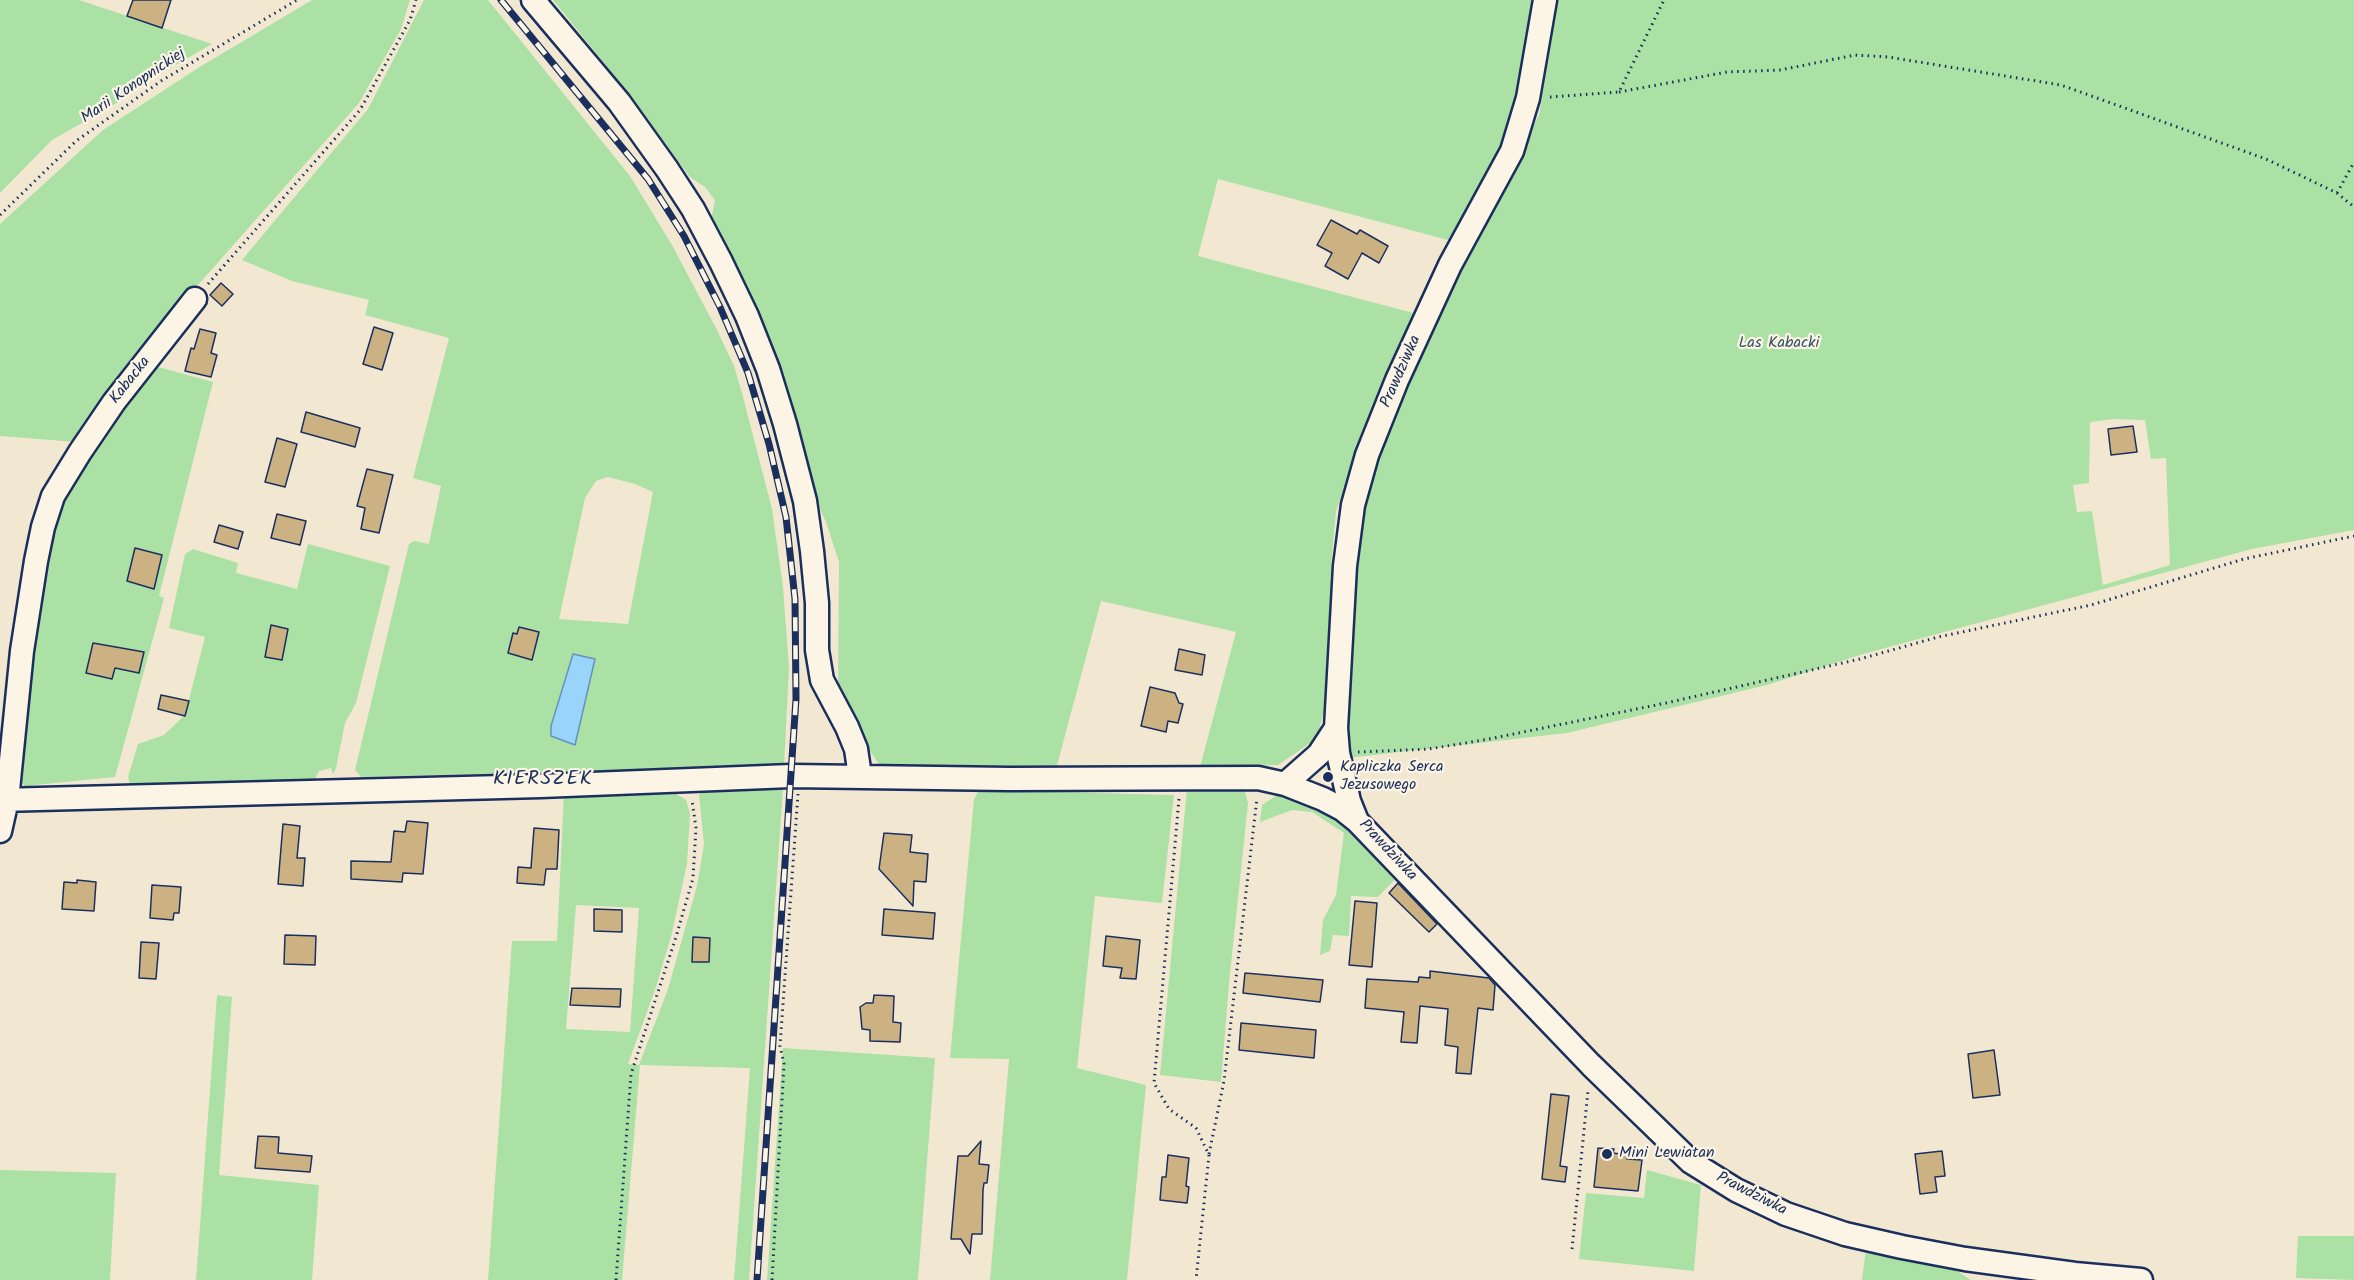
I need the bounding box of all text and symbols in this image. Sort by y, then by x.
street label: Marii Konopnickiej [78,45,190,129]
street label: Prawdziwka [1378,333,1426,411]
park label: Las Kabacki [1739,334,1819,354]
street label: Kabacka [107,353,155,409]
place label: Kapliczka Serca Jezusowego [1340,758,1444,796]
district label: KIERSZEK [493,769,593,793]
marker: Kapliczka Serca Jezusowego [1321,770,1335,784]
street label: Prawdziwka [1354,816,1420,886]
place label: Mini Lewiatan [1619,1144,1714,1164]
marker: Mini Lewiatan [1600,1147,1614,1161]
street label: Prawdziwka [1712,1169,1790,1221]

